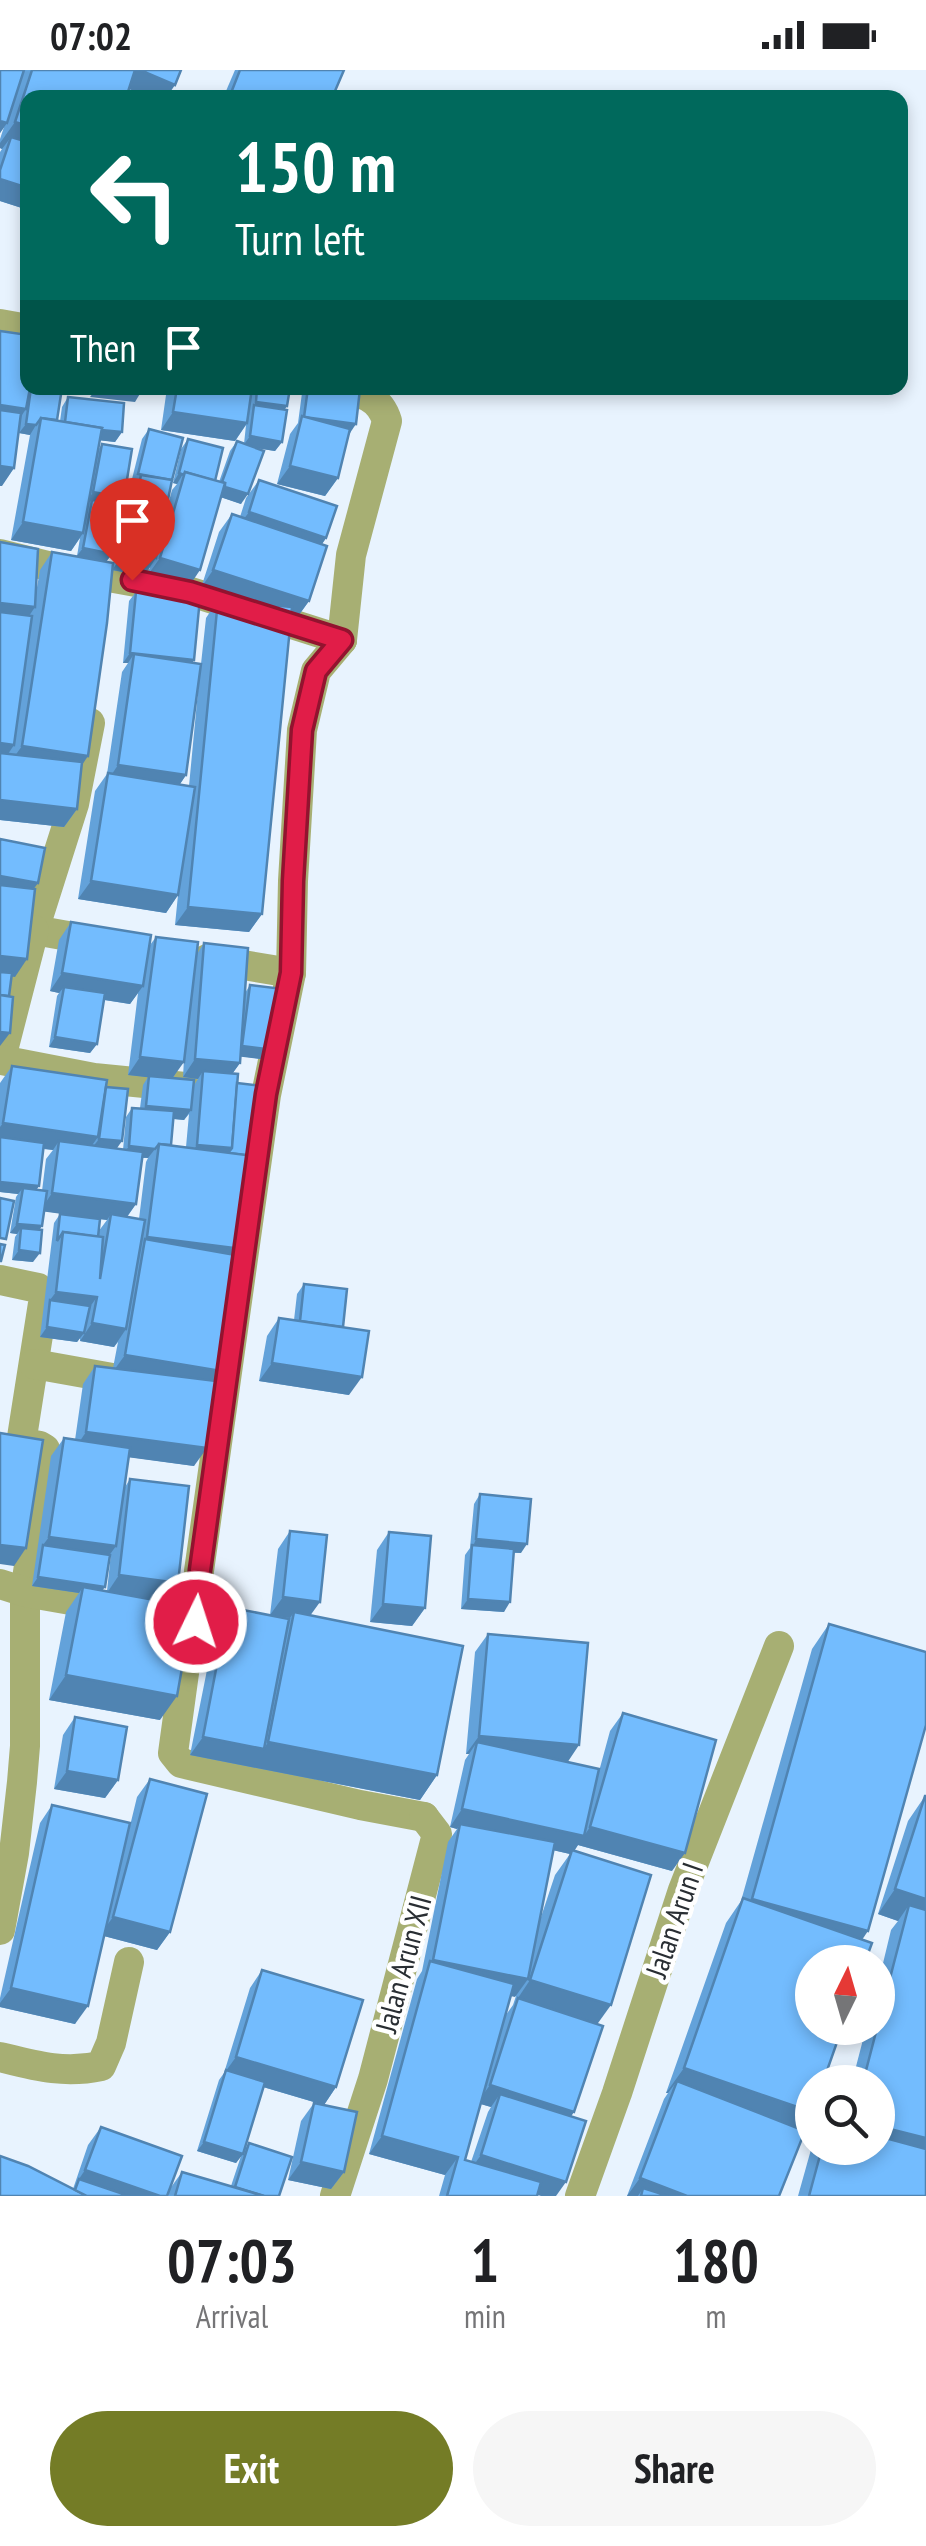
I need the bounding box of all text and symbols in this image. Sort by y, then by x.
text: 07:02 [50,11,132,60]
text: 150 m [235,121,396,211]
icon: left [70,130,200,260]
text: Turn left [235,209,365,267]
icon: arrive [156,320,211,375]
text: Then [70,323,136,372]
pin [90,478,175,581]
icon: arrive [105,493,160,548]
position arrow [144,1570,248,1674]
street label: Jalan Arun I [635,1857,711,1983]
street label: Jalan Arun XII [365,1891,440,2037]
north arrow [795,1945,895,2045]
map controls [795,1945,895,2165]
button: search [795,2065,895,2165]
text: 07:03 [167,2221,297,2299]
text: 1 [471,2221,499,2299]
text: 180 [673,2221,759,2299]
text: Arrival [196,2295,268,2337]
text: min [464,2295,506,2337]
text: m [705,2295,726,2337]
button: Exit [50,2411,453,2526]
button: Share [473,2411,876,2526]

